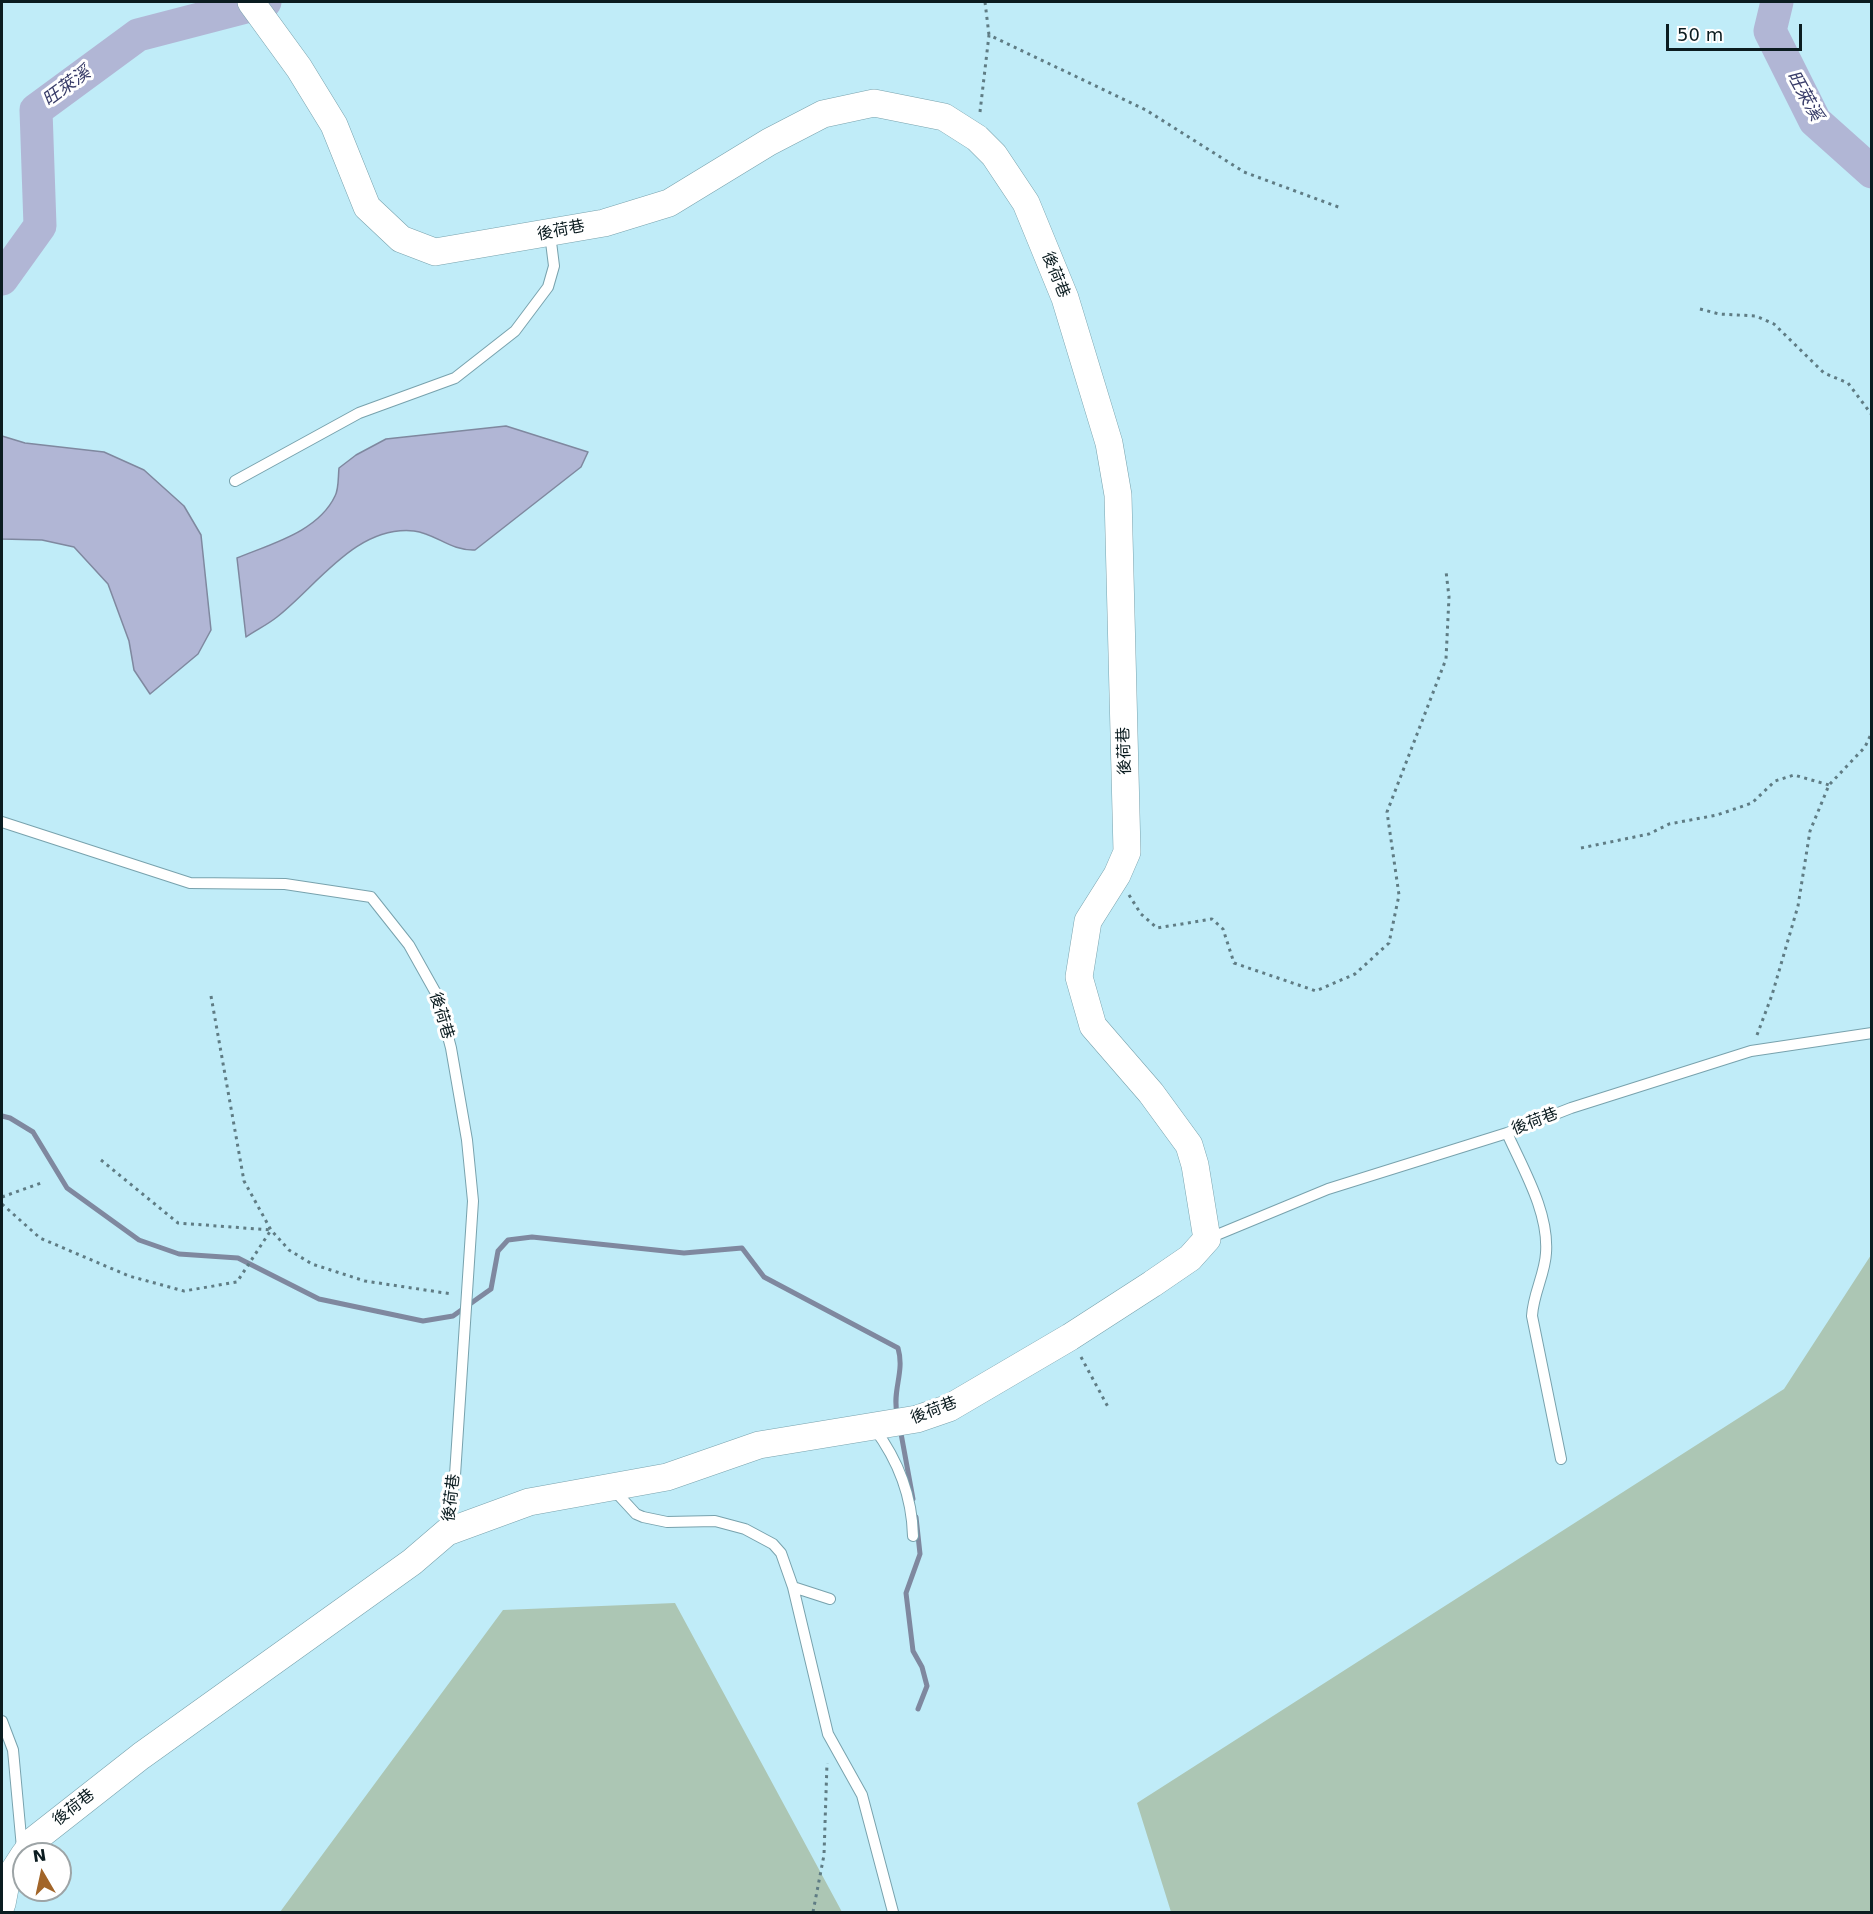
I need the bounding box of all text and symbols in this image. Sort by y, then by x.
scale bar [1669,12,1806,50]
text: 50 m [1677,24,1723,45]
water label: 旺萊溪 [39,62,95,112]
water label: 旺萊溪 [1781,67,1827,125]
street label: 後荷巷 [536,217,586,245]
street label: 後荷巷 [1037,249,1073,301]
street label: 後荷巷 [1115,727,1135,775]
street label: 後荷巷 [425,990,457,1042]
street label: 後荷巷 [1509,1104,1561,1140]
street label: 後荷巷 [908,1393,960,1429]
street label: 後荷巷 [440,1473,464,1523]
street label: 後荷巷 [49,1786,99,1830]
north arrow [12,1842,72,1902]
text: N [31,1845,48,1866]

